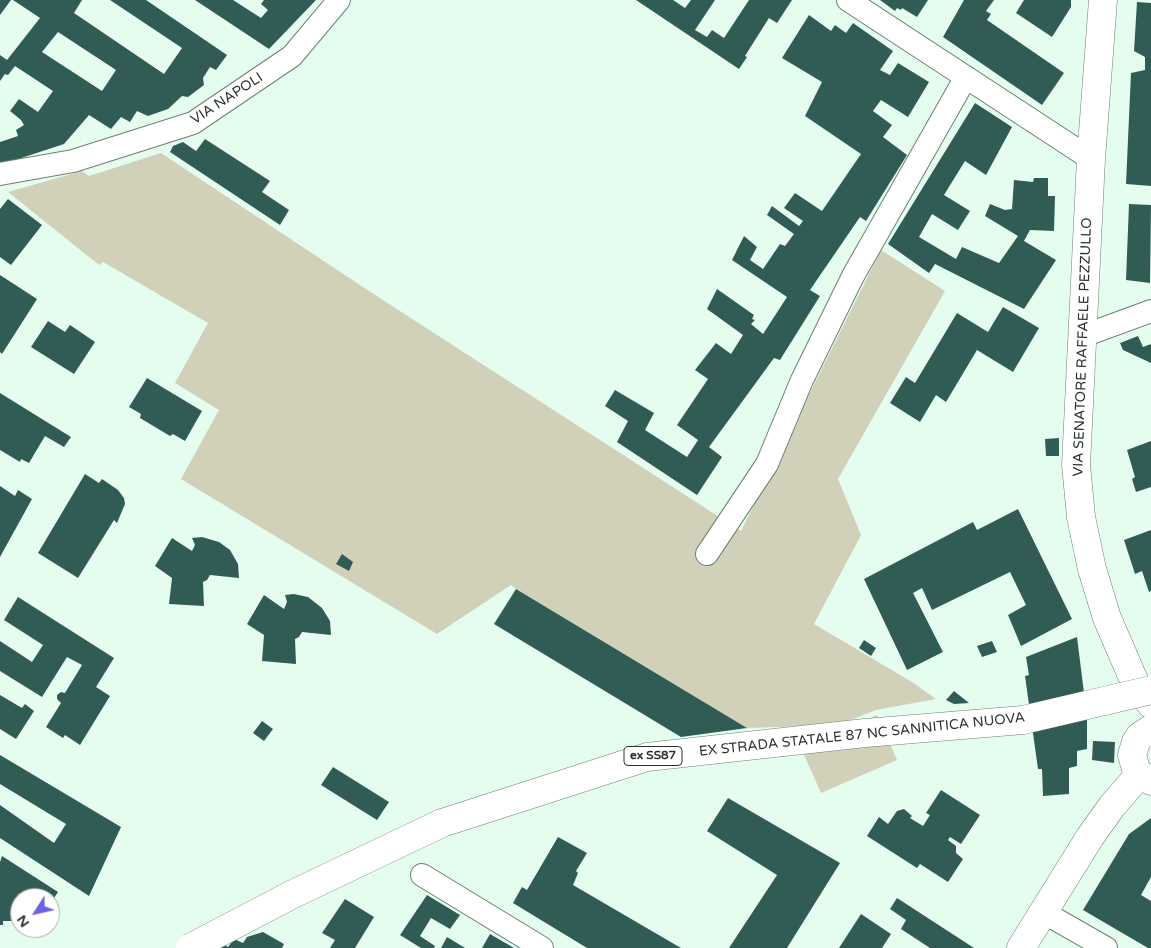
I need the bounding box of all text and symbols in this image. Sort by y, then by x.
street label: VIA NAPOLI [188,70,266,128]
street label: VIA SENATORE RAFFAELE PEZZULLO [1070,217,1096,477]
street label: EX STRADA STATALE 87 NC SANNITICA NUOVA [698,710,1026,760]
road number: ex SS87 [624,746,682,766]
north arrow [10,888,60,938]
text: N [13,912,33,931]

